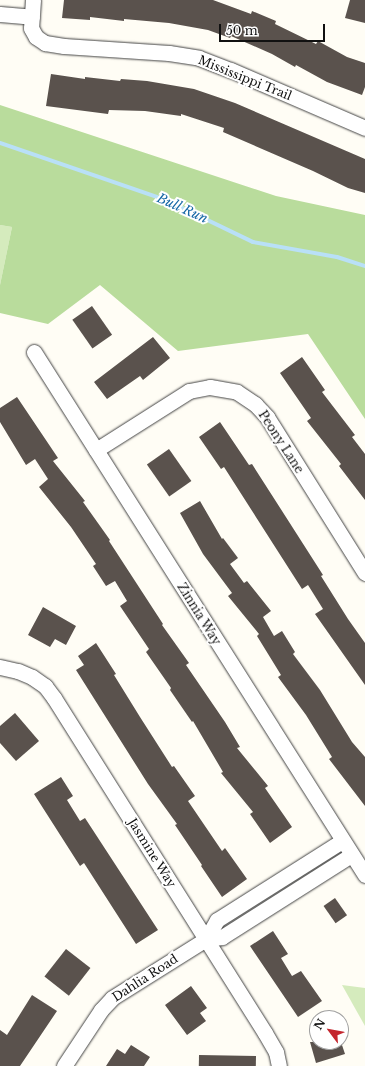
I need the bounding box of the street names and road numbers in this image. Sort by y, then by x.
street label: Mississippi Trail [196,53,294,103]
street label: Peony Lane [255,408,307,476]
street label: Zinnia Way [174,580,224,648]
street label: Jasmine Way [125,816,179,890]
street label: Dahlia Road [109,951,181,1005]

